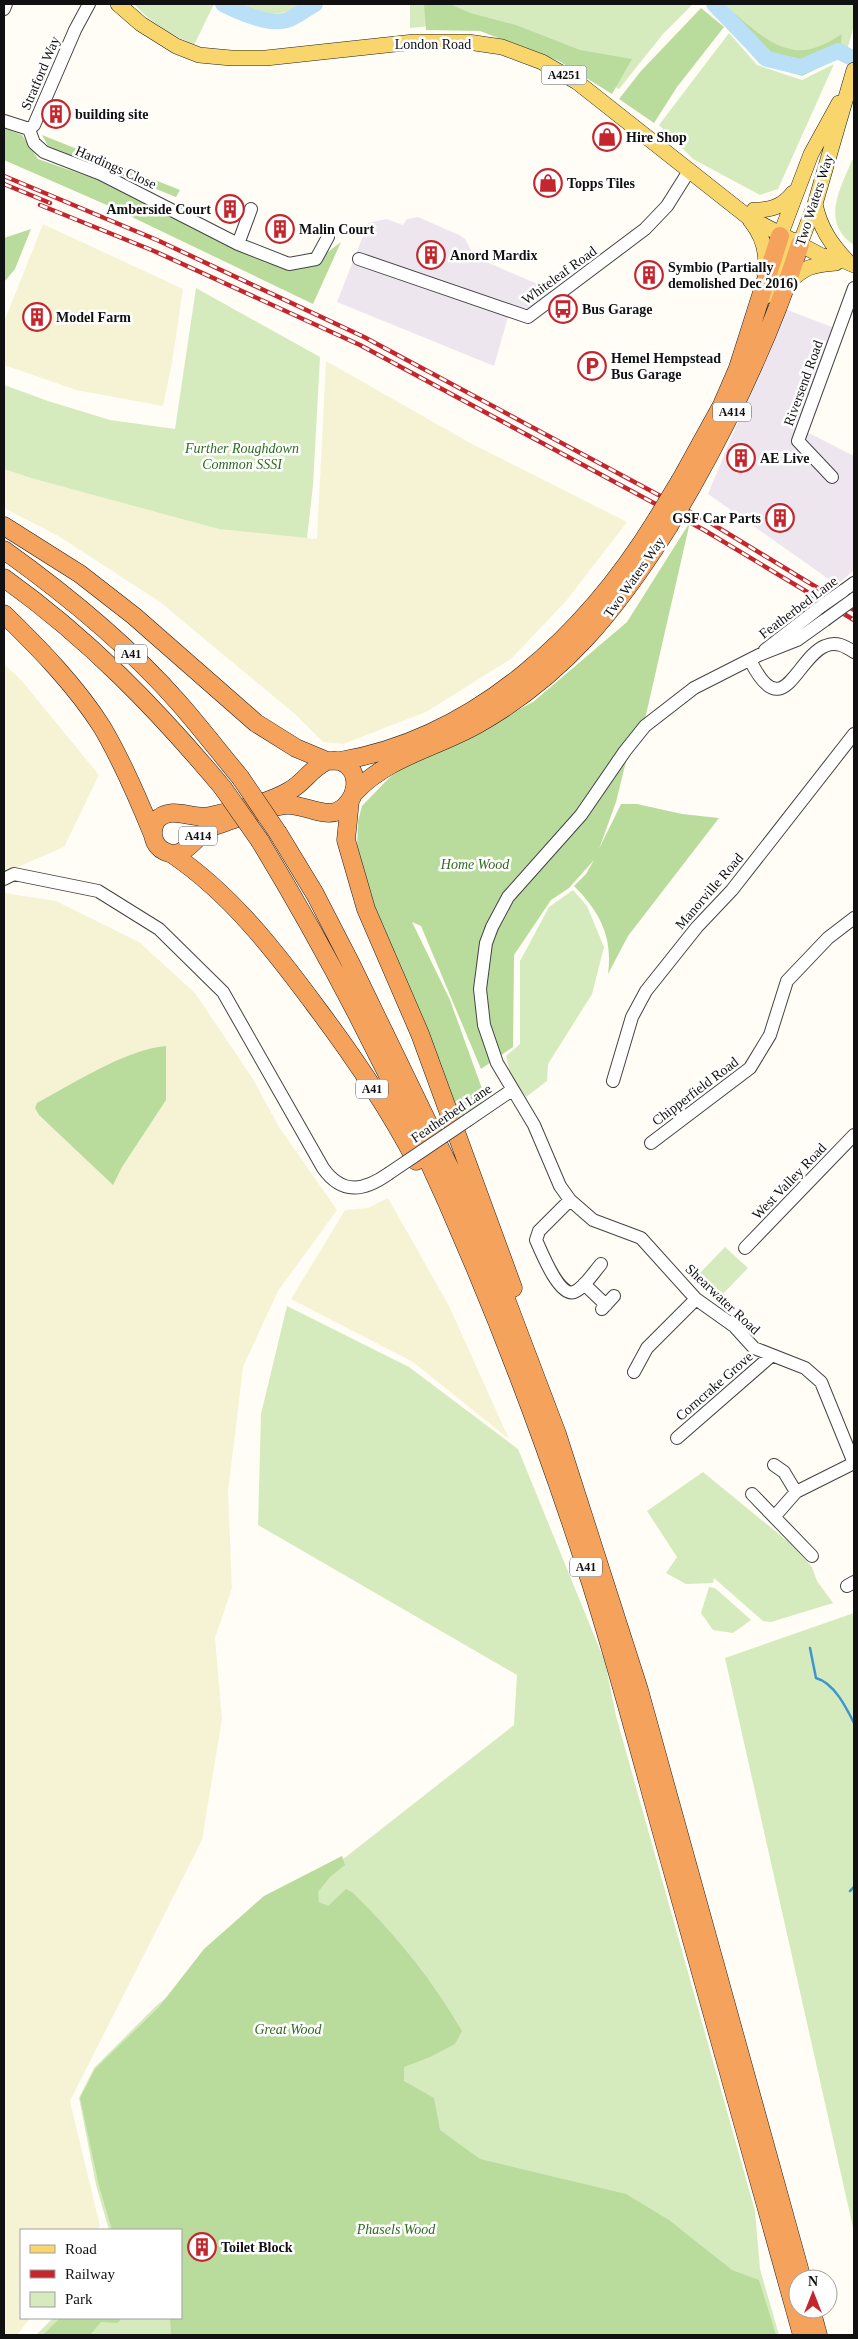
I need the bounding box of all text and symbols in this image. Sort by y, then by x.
street label: Stratford Way [18,34,63,112]
street label: London Road [395,37,471,52]
road number: A4251 [542,66,586,84]
building icon: building site [41,99,71,129]
place label: building site [75,107,149,122]
shop icon: Hire Shop [592,122,622,152]
place label: Hire Shop [626,130,687,145]
street label: Hardings Close [73,143,158,192]
street label: Two Waters Way [793,153,836,248]
shop icon: Topps Tiles [533,168,563,198]
place label: Topps Tiles [567,176,635,191]
building icon: Amberside Court [215,194,245,224]
place label: Amberside Court [106,202,211,217]
building icon: Malin Court [265,214,295,244]
place label: Malin Court [299,222,374,237]
building icon: Anord Mardix [416,240,446,270]
street label: Whiteleaf Road [519,243,599,307]
place label: Anord Mardix [450,248,538,263]
building icon: Symbio (Partially demolished Dec 2016) [634,260,664,290]
place label: Symbio (Partially demolished Dec 2016) [668,260,798,292]
bus stop icon: Bus Garage [548,294,578,324]
building icon: Model Farm [22,302,52,332]
place label: Bus Garage [582,302,652,317]
place label: Model Farm [56,310,131,325]
street label: Riversend Road [781,338,826,428]
parking icon: Hemel Hempstead Bus Garage [577,351,607,381]
place label: Hemel Hempstead Bus Garage [611,351,721,382]
road number: A414 [713,402,751,422]
park label: Further Roughdown Common SSSI [184,441,299,472]
building icon: AE Live [726,443,756,473]
place label: AE Live [760,451,809,466]
building icon: GSF Car Parts [765,503,795,533]
place label: GSF Car Parts [672,511,762,526]
street label: Two Waters Way [601,534,668,621]
street label: Featherbed Lane [756,573,840,642]
road number: A41 [115,644,147,664]
road number: A414 [179,826,217,846]
street label: Manorville Road [672,850,746,932]
park label: Home Wood [440,857,510,872]
street label: Chipperfield Road [649,1054,741,1129]
road number: A41 [356,1080,388,1098]
street label: Featherbed Lane [408,1081,494,1146]
street label: West Valley Road [749,1140,829,1222]
street label: Shearwater Road [682,1261,763,1338]
street label: Corncrake Grove [673,1349,756,1424]
road number: A41 [570,1558,602,1576]
park label: Great Wood [254,2022,323,2037]
park label: Phasels Wood [356,2222,436,2237]
legend [20,2229,182,2319]
building icon: Toilet Block [187,2232,217,2262]
place label: Toilet Block [221,2240,293,2255]
text: Road [65,2241,97,2257]
text: Railway [65,2266,115,2282]
north arrow [788,2269,838,2319]
text: N [808,2274,818,2289]
text: Park [65,2291,93,2307]

